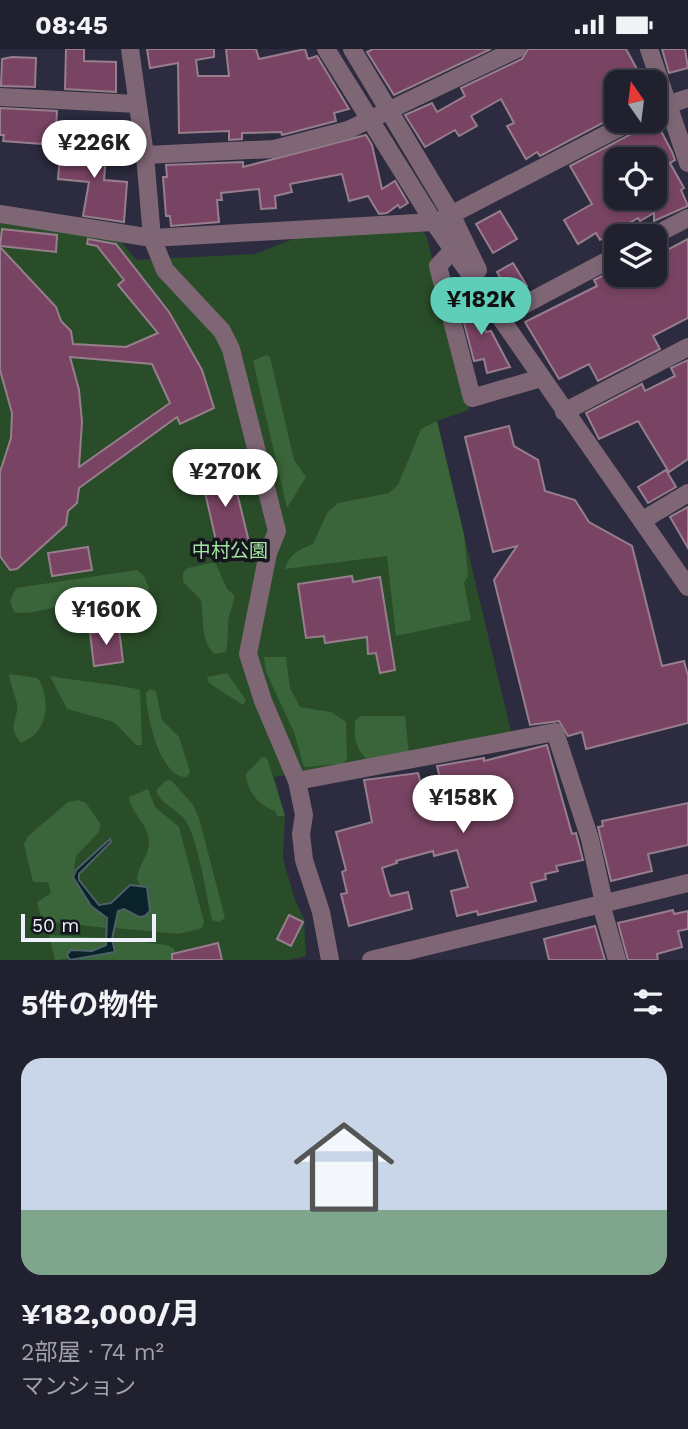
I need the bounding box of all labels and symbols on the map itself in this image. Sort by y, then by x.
north arrow [604,70,667,133]
pin: ¥226K [45,121,143,180]
pin: ¥182K [432,278,530,337]
pin: ¥270K [176,449,274,509]
park label: 中村公園 [192,539,268,562]
pin: ¥160K [57,587,155,647]
pin: ¥158K [414,775,512,835]
scale bar [21,911,156,943]

